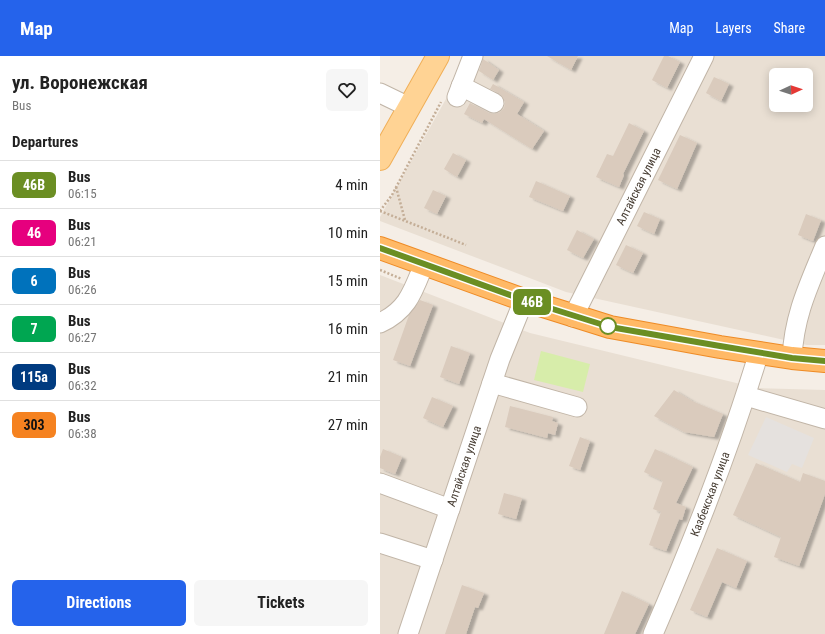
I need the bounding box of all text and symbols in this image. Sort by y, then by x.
text: Map [20,17,53,40]
text: Map [669,20,693,36]
text: Layers [715,20,752,36]
text: Share [774,20,805,36]
north arrow [769,68,813,112]
map controls [769,68,813,112]
button: heart [326,69,368,111]
text: ул. Воронежская [12,71,148,94]
text: Bus [12,98,31,113]
text: Departures [12,133,78,151]
street label: Алтайская улица [613,145,664,228]
text: Bus [68,168,91,186]
text: 4 min [335,176,368,194]
text: 46В [23,177,45,193]
text: 06:15 [68,186,97,201]
text: Bus [68,216,91,234]
text: 10 min [328,224,368,242]
text: 46 [27,225,41,241]
text: 06:21 [68,234,97,249]
text: Bus [68,264,91,282]
text: 15 min [328,272,368,290]
text: 6 [30,273,38,289]
text: 06:26 [68,282,97,297]
line badge: 46В [509,289,555,315]
text: 46В [521,294,543,310]
text: Bus [68,312,91,330]
unlabelled marker [599,317,617,335]
text: 16 min [328,320,368,338]
text: 7 [30,321,38,337]
text: 06:27 [68,330,97,345]
text: Bus [68,360,91,378]
text: 21 min [328,368,368,386]
text: 115а [20,369,48,385]
text: 06:32 [68,378,97,393]
text: Bus [68,408,91,426]
text: 27 min [328,416,368,434]
text: 303 [23,417,45,433]
street label: Алтайская улица [444,424,484,509]
text: 06:38 [68,426,97,441]
street label: Казбекская улица [688,450,733,539]
button: Directions [12,580,186,626]
button: Tickets [194,580,368,626]

